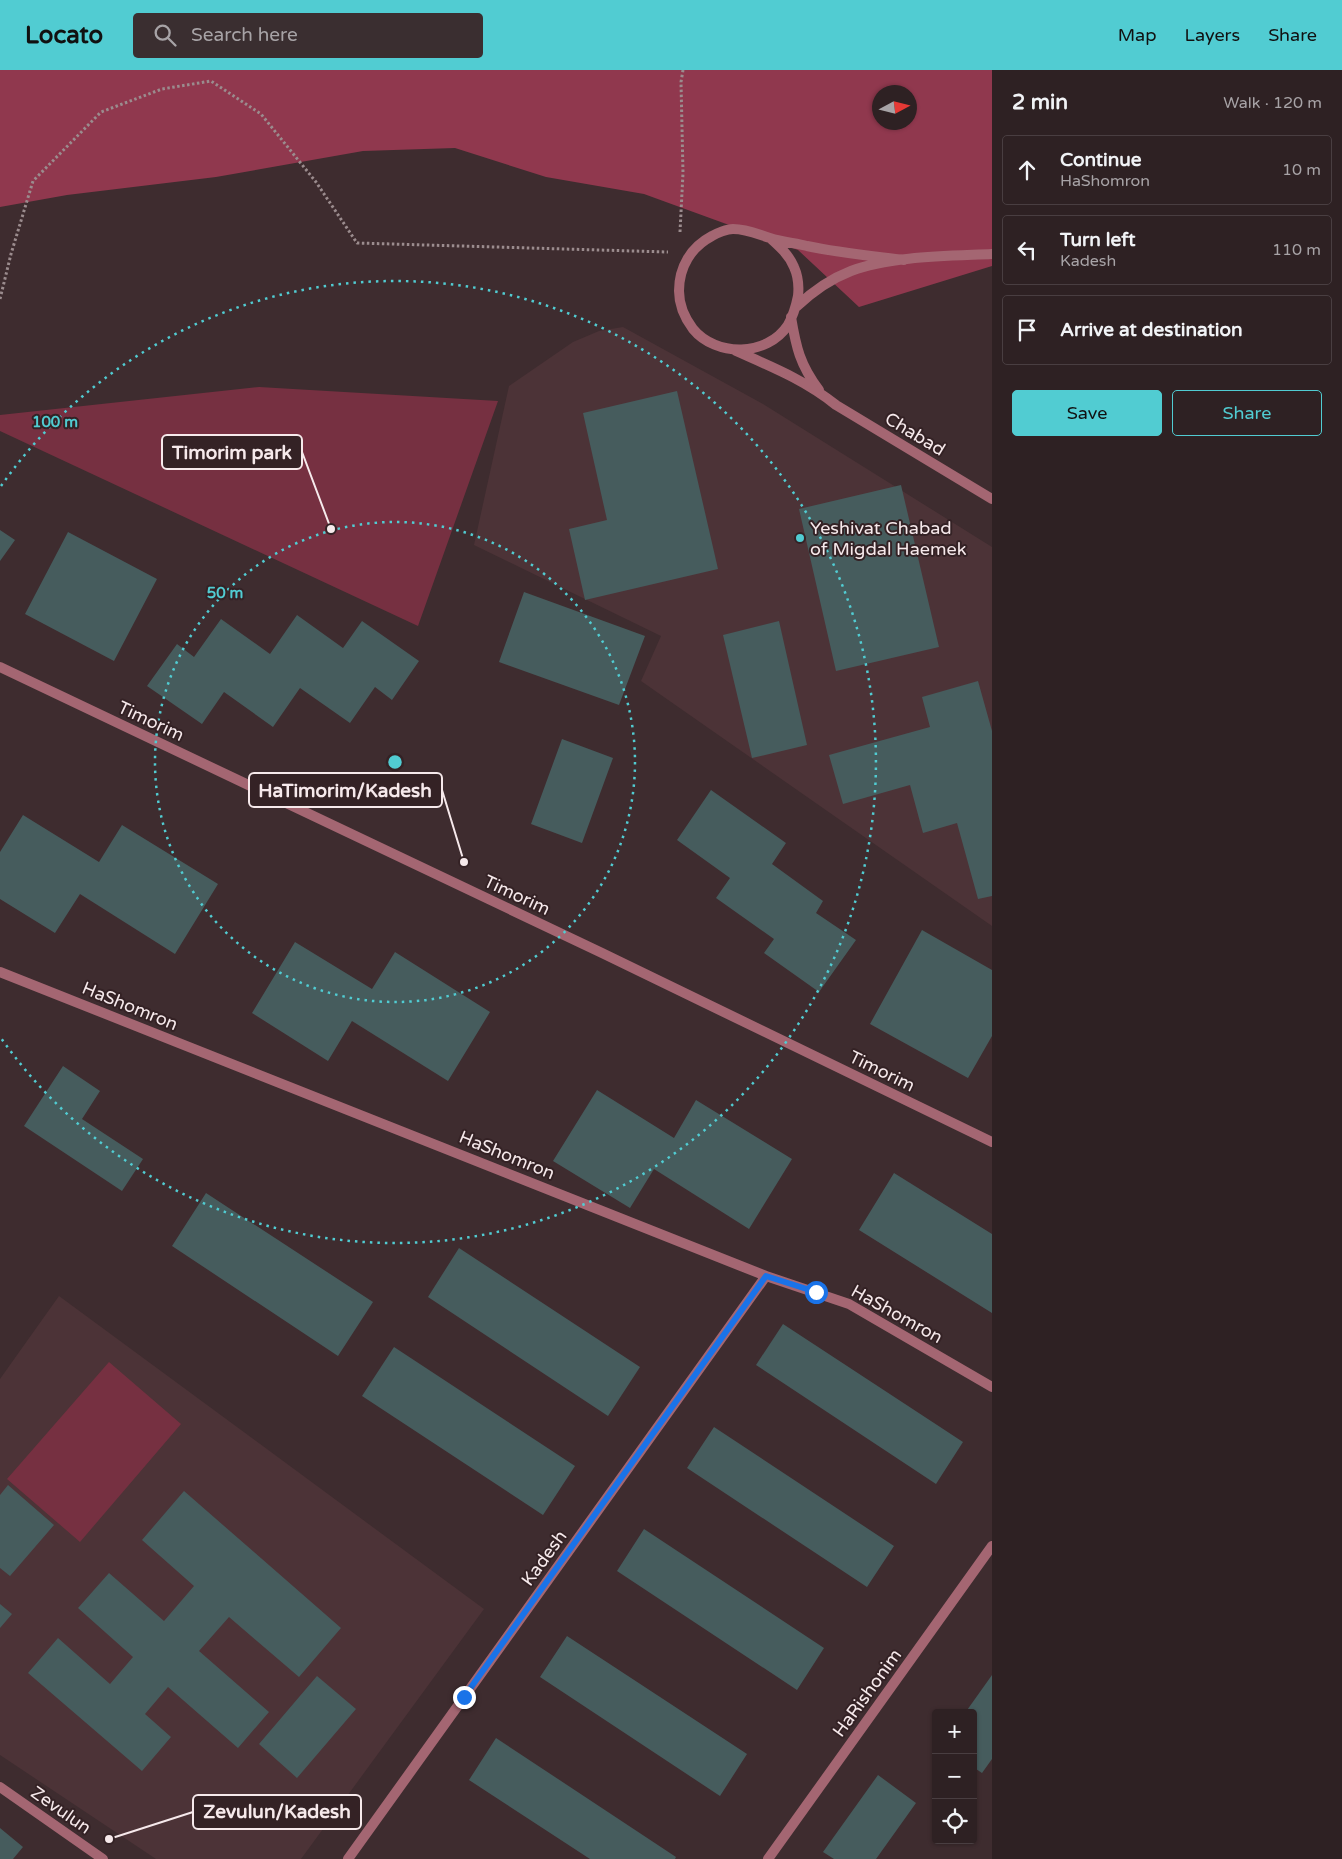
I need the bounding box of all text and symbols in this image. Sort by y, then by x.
search box [133,13,483,58]
text: Locato [25,21,103,50]
icon: search [151,21,179,49]
text: Search here [191,24,298,46]
text: Map [1118,24,1157,46]
text: Layers [1185,24,1240,46]
text: Share [1268,24,1317,46]
north arrow [872,85,917,130]
text: 2 min [1012,90,1068,115]
text: Walk · 120 m [1223,93,1322,113]
text: Continue [1060,149,1142,171]
icon: ahead [1013,156,1041,184]
text: 10 m [1282,160,1321,180]
text: HaShomron [1060,171,1150,191]
text: Turn left [1060,229,1136,251]
icon: left [1013,236,1041,264]
text: 110 m [1272,240,1321,260]
text: Kadesh [1060,251,1116,271]
icon: arrive [1013,316,1041,344]
text: Arrive at destination [1060,319,1243,341]
button: Save [1012,390,1162,436]
button: Share [1172,390,1322,436]
street label: Chabad [881,407,949,461]
text: 100 m [32,413,78,431]
callout: Timorim park [162,435,302,469]
text: Timorim park [171,442,293,465]
place label: Yeshivat Chabad of Migdal Haemek [810,517,967,560]
marker: Yeshivat Chabad of Migdal Haemek [794,532,806,544]
text: 50 m [207,584,243,602]
street label: Timorim [114,696,188,746]
centre of rings [386,753,404,771]
callout: HaTimorim/Kadesh [249,773,442,807]
text: HaTimorim/Kadesh [258,780,432,802]
street label: Timorim [480,870,554,920]
street label: HaShomron [79,977,181,1035]
street label: Timorim [845,1046,919,1096]
street label: HaShomron [456,1126,558,1184]
street label: HaShomron [847,1280,947,1348]
route start [805,1281,828,1304]
street label: Kadesh [516,1526,572,1590]
street label: HaRishonim [828,1645,906,1741]
route end [453,1686,476,1709]
map controls [932,1709,977,1844]
button: + [932,1709,977,1754]
button: − [932,1754,977,1799]
street label: Zevulun [27,1781,95,1839]
callout: Zevulun/Kadesh [193,1795,361,1829]
button: locate [932,1799,977,1844]
text: Zevulun/Kadesh [203,1801,351,1823]

